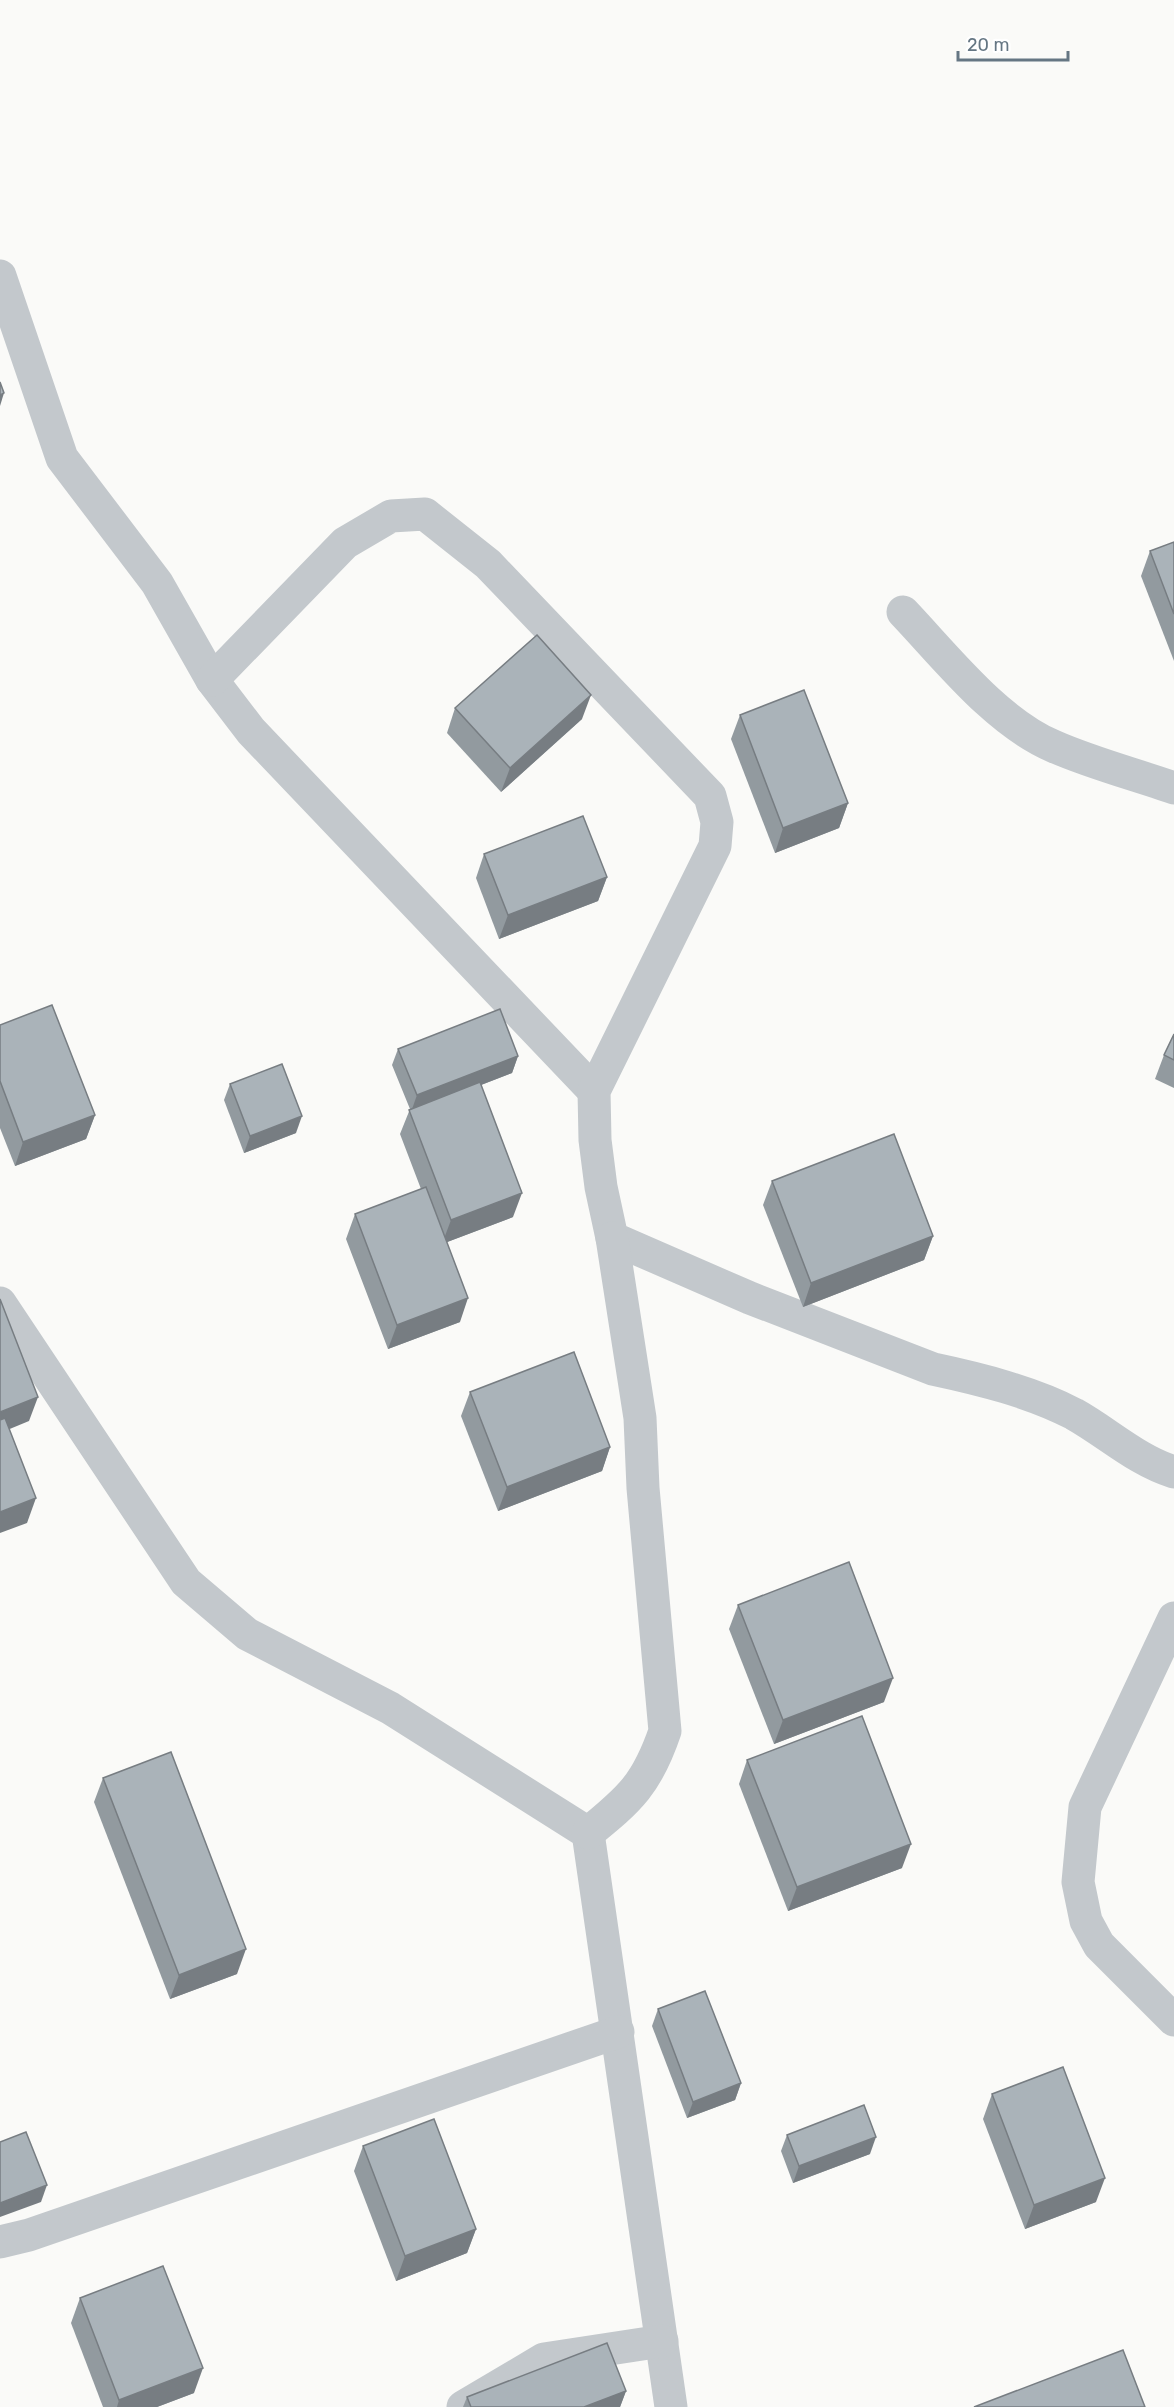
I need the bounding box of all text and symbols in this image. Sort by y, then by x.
scale bar [958,24,1068,62]
text: 20 m [967,34,1009,56]

